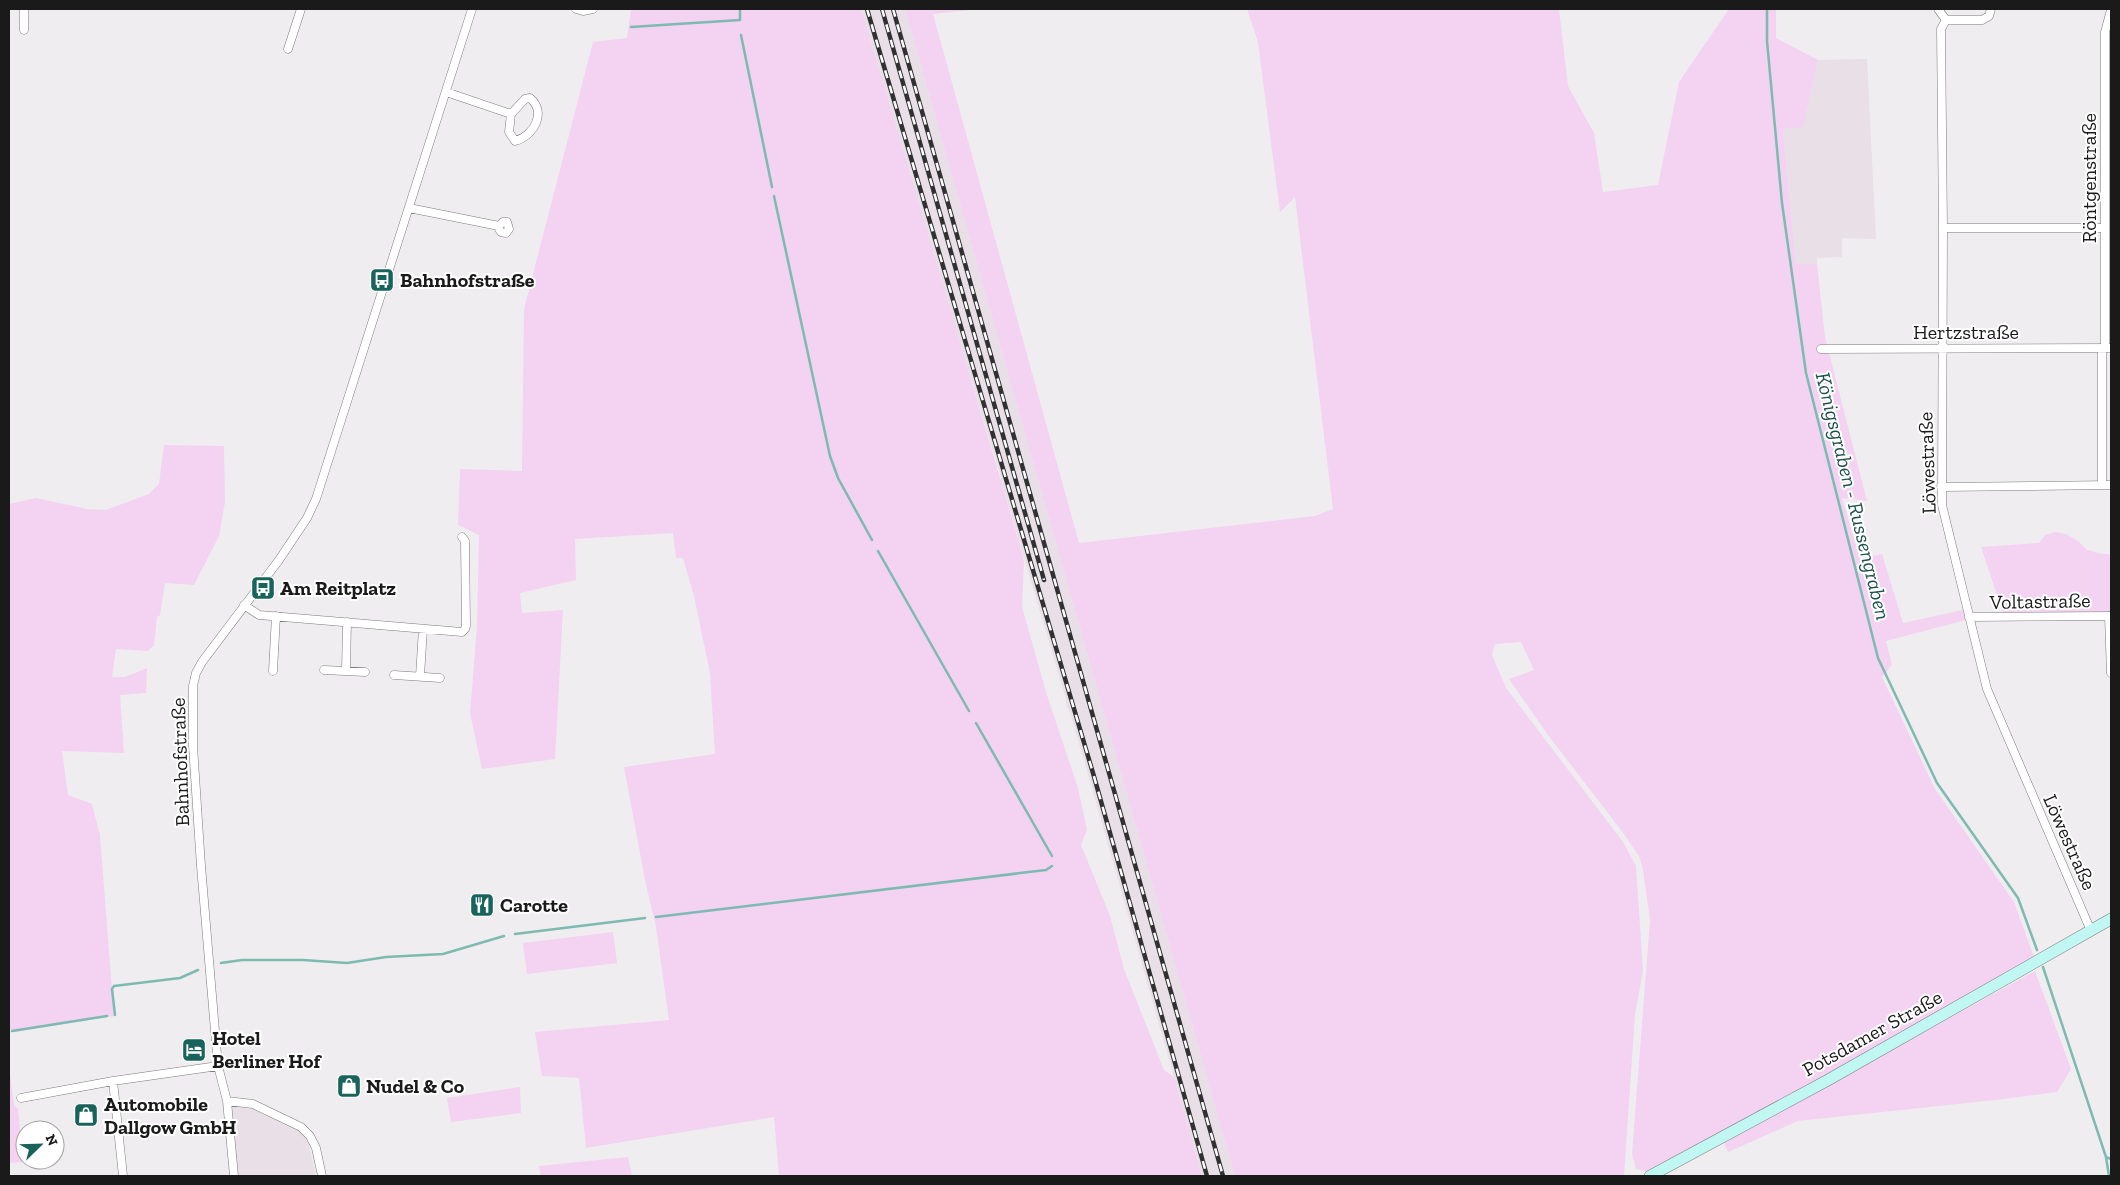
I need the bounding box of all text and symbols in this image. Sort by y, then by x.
street label: Röntgenstraße [2077,113,2101,243]
bus stop icon: Bahnhofstraße [369,267,395,293]
place label: Bahnhofstraße [400,268,535,292]
street label: Hertzstraße [1913,320,2019,344]
water label: Königsgraben - Russengraben [1811,369,1896,622]
street label: Löwestraße [1913,412,1941,514]
bus stop icon: Am Reitplatz [250,575,276,601]
place label: Am Reitplatz [280,576,396,600]
street label: Voltastraße [1988,588,2091,614]
street label: Bahnhofstraße [166,697,194,827]
street label: Löwestraße [2038,790,2102,894]
restaurant icon: Carotte [469,892,495,918]
place label: Carotte [500,893,568,917]
street label: Potsdamer Straße [1798,985,1946,1081]
place label: Hotel Berliner Hof [212,1026,323,1073]
hotel icon: Hotel Berliner Hof [181,1037,207,1063]
shop icon: Nudel & Co [336,1073,362,1099]
place label: Nudel & Co [366,1074,465,1098]
place label: Automobile Dallgow GmbH [104,1092,237,1139]
shop icon: Automobile Dallgow GmbH [73,1102,99,1128]
north arrow [15,1120,65,1170]
text: N [42,1132,62,1149]

